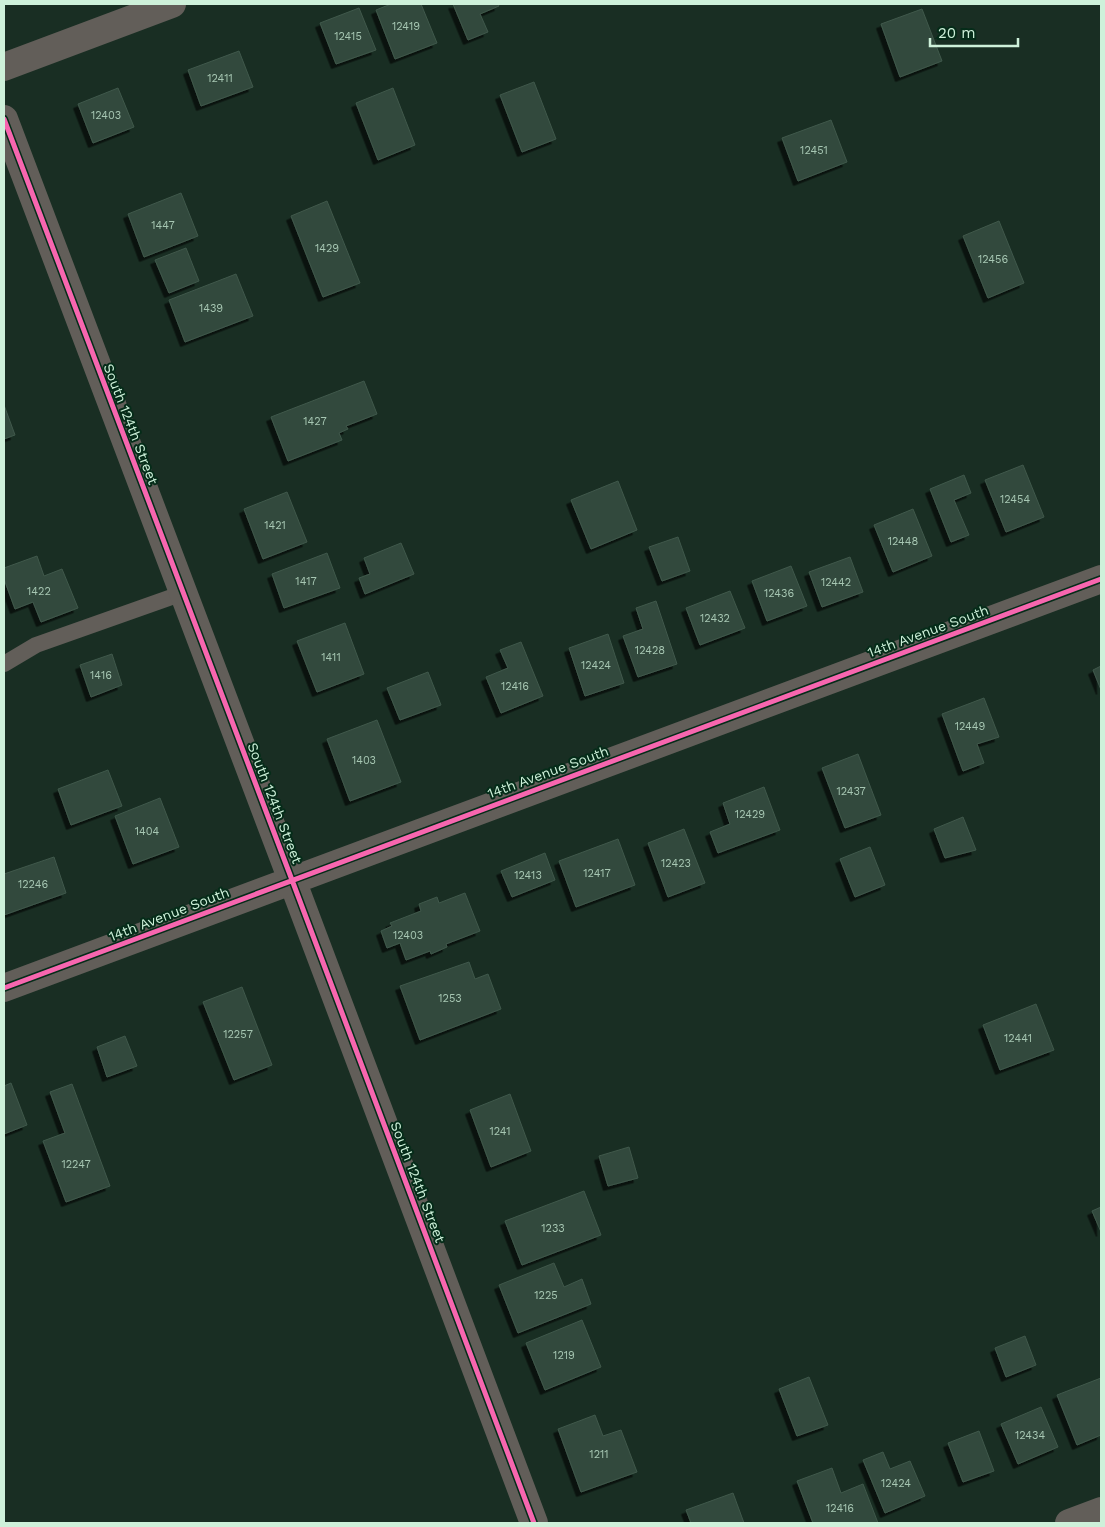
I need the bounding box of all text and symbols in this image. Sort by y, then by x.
scale bar [930,15,1018,47]
house number: 12419 [392,20,420,33]
text: 20 m [938,24,976,42]
house number: 12415 [334,30,362,43]
house number: 12411 [207,72,233,85]
house number: 12403 [91,109,121,122]
house number: 12451 [800,144,828,157]
house number: 1447 [151,219,175,232]
house number: 1429 [315,242,339,255]
house number: 12456 [978,253,1008,266]
house number: 1439 [199,302,223,315]
street label: South 124th Street [101,361,161,487]
house number: 1427 [303,415,327,428]
house number: 12454 [1000,493,1030,506]
house number: 1421 [264,519,286,532]
house number: 12448 [888,535,919,548]
house number: 1417 [295,575,317,588]
house number: 12442 [821,576,851,589]
house number: 1422 [27,585,51,598]
house number: 12436 [764,587,794,600]
street label: 14th Avenue South [865,602,991,660]
house number: 12432 [700,612,730,625]
house number: 12428 [635,644,665,657]
house number: 1411 [321,651,341,664]
house number: 12424 [581,659,611,672]
house number: 1416 [90,669,112,682]
house number: 12416 [501,680,529,693]
house number: 12449 [955,720,986,733]
street label: South 124th Street [245,740,305,866]
street label: 14th Avenue South [485,743,611,801]
house number: 1403 [352,754,376,767]
house number: 12437 [836,785,866,798]
house number: 12429 [735,808,765,821]
house number: 1404 [135,825,160,838]
house number: 12423 [661,857,691,870]
house number: 12417 [583,867,611,880]
house number: 12413 [514,869,542,882]
house number: 12246 [18,878,48,891]
street label: 14th Avenue South [107,884,231,944]
house number: 12403 [393,929,423,942]
house number: 1253 [438,992,462,1005]
house number: 12257 [223,1028,253,1041]
house number: 12441 [1004,1032,1032,1045]
street label: South 124th Street [388,1119,448,1245]
house number: 1241 [489,1125,511,1138]
house number: 12247 [61,1158,91,1171]
house number: 1233 [541,1222,565,1235]
house number: 1225 [534,1289,558,1302]
house number: 1219 [553,1349,575,1362]
house number: 12434 [1015,1429,1045,1442]
house number: 1211 [589,1448,609,1461]
house number: 12424 [881,1477,911,1490]
house number: 12416 [826,1502,854,1515]

